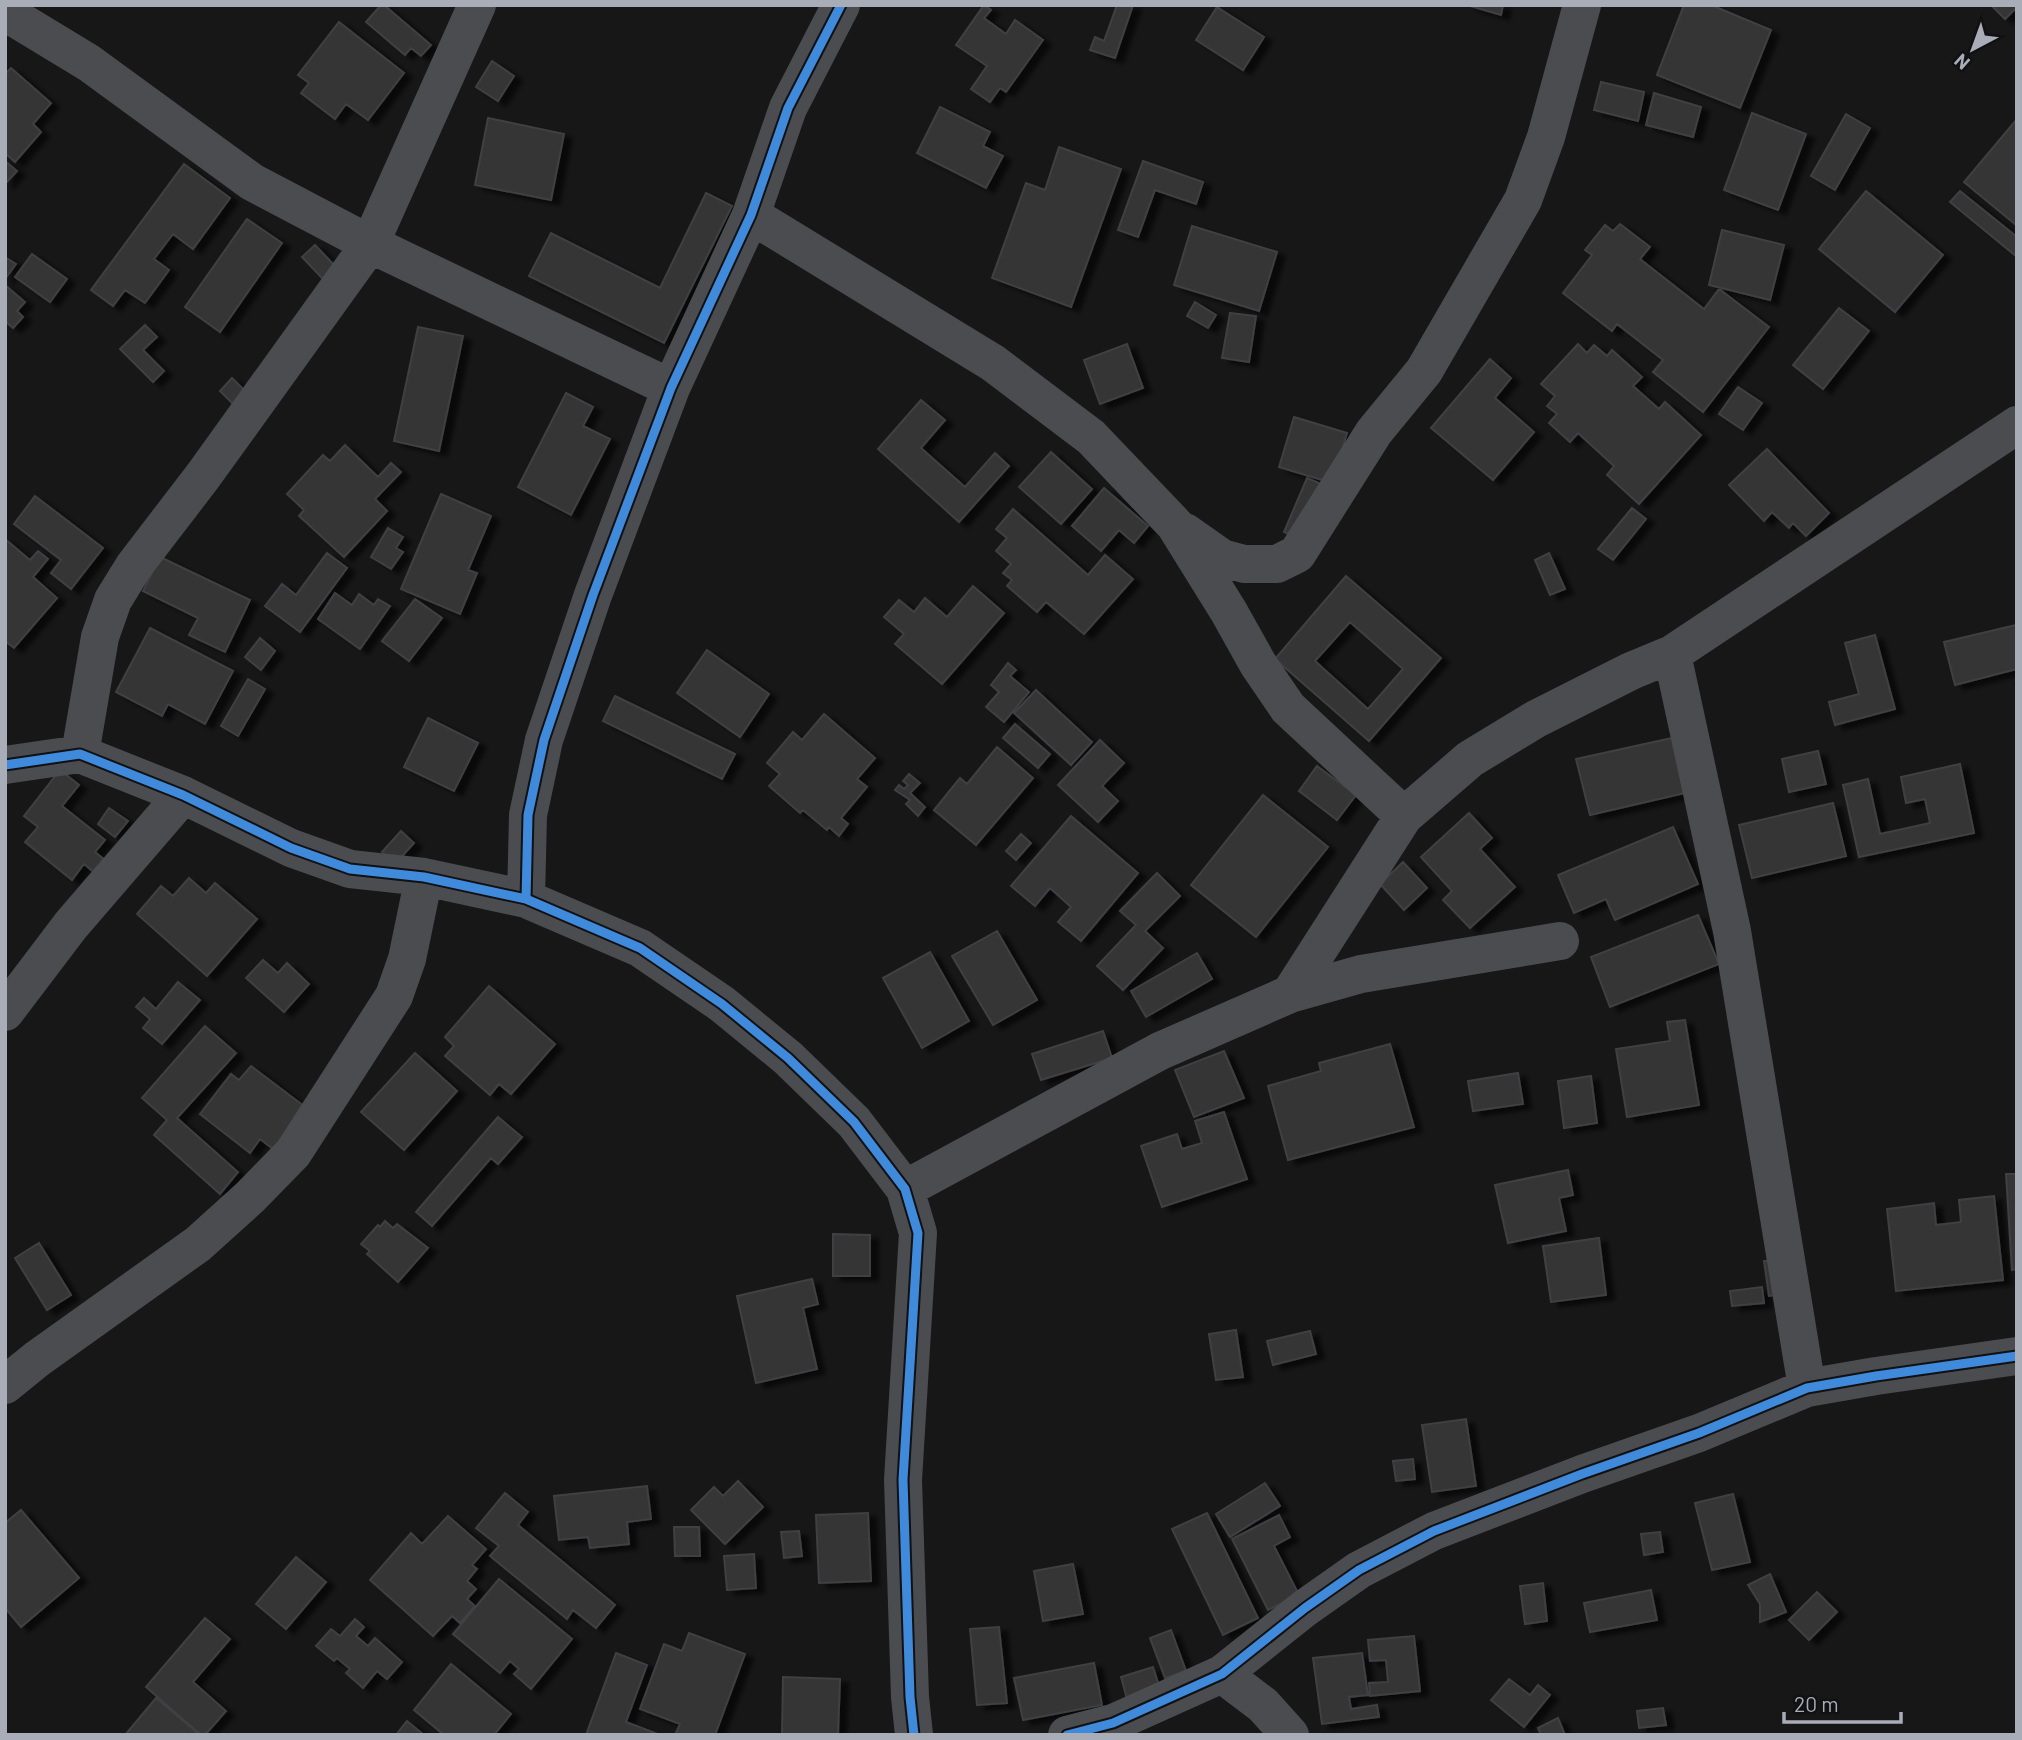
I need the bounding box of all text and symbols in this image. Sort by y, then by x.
north arrow [1938,14,2008,84]
text: N [1949,49,1974,75]
scale bar [1784,1680,1901,1724]
text: 20 m [1794,1691,1839,1716]

